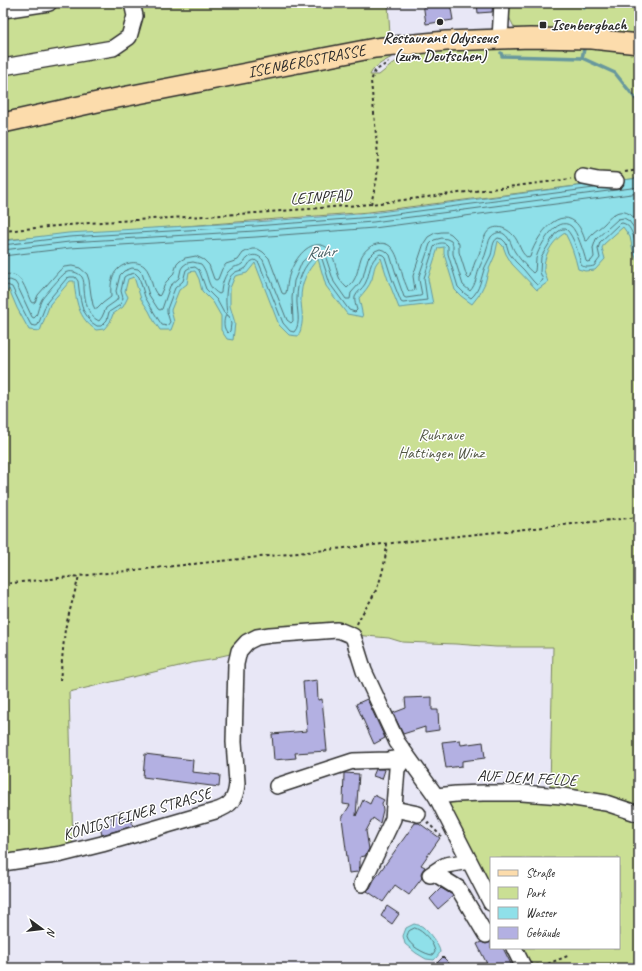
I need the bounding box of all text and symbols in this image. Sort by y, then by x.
place label: Isenbergbach [551,15,627,35]
marker: Restaurant Odysseus (zum Deutschen) [435,17,445,27]
marker: Isenbergbach [538,20,548,30]
place label: Restaurant Odysseus (zum Deutschen) [383,28,499,66]
street label: ISENBERGSTRASSE [246,40,370,82]
street label: LEINPFAD [290,185,354,209]
water label: Ruhr [306,240,339,264]
park label: Ruhraue Hattingen Winz [398,425,486,463]
street label: AUF DEM FELDE [477,765,580,791]
street label: KÖNIGSTEINER STRASSE [61,783,216,845]
legend [490,857,620,949]
text: Straße [526,865,555,881]
text: Park [526,885,547,901]
text: Wasser [526,905,558,921]
north arrow [22,909,62,949]
text: Gebäude [526,925,560,941]
text: N [43,926,59,939]

